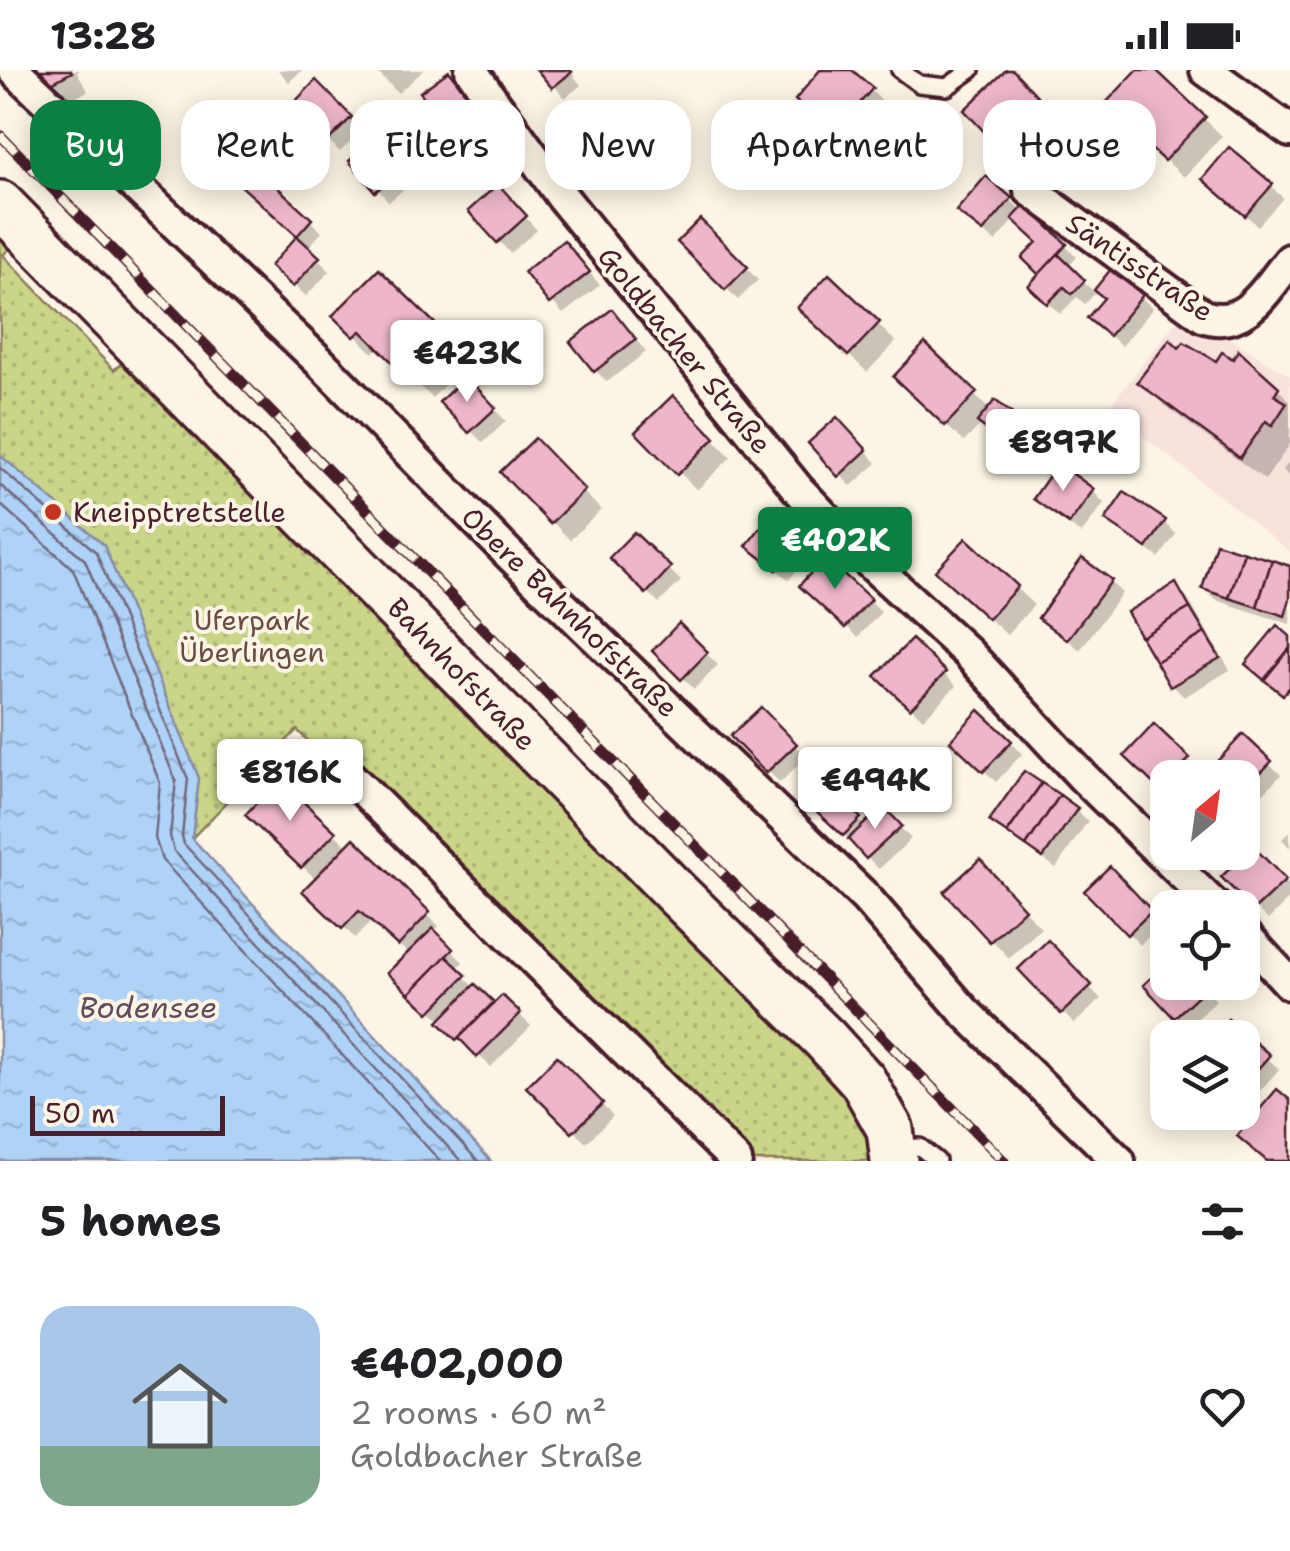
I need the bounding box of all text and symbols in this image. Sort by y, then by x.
text: 13:28 [50,10,156,61]
chip: Buy [30,100,161,190]
chip: Rent [181,100,330,190]
chip: Filters [350,100,525,190]
chip: New [545,100,691,190]
chip: Apartment [711,100,963,190]
chip: House [983,100,1156,190]
street label: Säntisstraße [1059,204,1221,330]
street label: Goldbacher Straße [590,238,780,462]
pin: €423K [397,320,537,405]
text: €423K [412,331,522,374]
pin: €897K [993,409,1133,494]
text: €897K [1008,420,1118,463]
place label: Kneipptretstelle [73,493,286,531]
street label: Obere Bahnhofstraße [455,500,685,724]
marker: Kneipptretstelle [42,501,64,523]
pin: €402K [765,507,905,592]
text: €402K [780,518,890,561]
street label: Bahnhofstraße [381,591,543,757]
park label: Uferpark Überlingen [179,601,325,671]
pin: €816K [220,739,360,824]
pin: €494K [805,747,945,832]
text: €816K [239,750,341,793]
text: €494K [820,758,930,801]
north arrow [1150,760,1260,870]
map controls [1150,760,1260,1130]
button: locate [1150,890,1260,1000]
water label: Bodensee [79,987,217,1028]
button: layers [1150,1020,1260,1130]
scale bar [30,1091,225,1136]
text: 50 m [45,1094,115,1132]
text: 5 homes [40,1193,221,1249]
icon: filters [1195,1194,1250,1249]
text: €402,000 [350,1335,564,1391]
icon: home [120,1346,240,1466]
icon: heart [1195,1379,1250,1434]
text: 2 rooms · 60 m² [350,1391,607,1434]
text: Goldbacher Straße [350,1434,643,1477]

